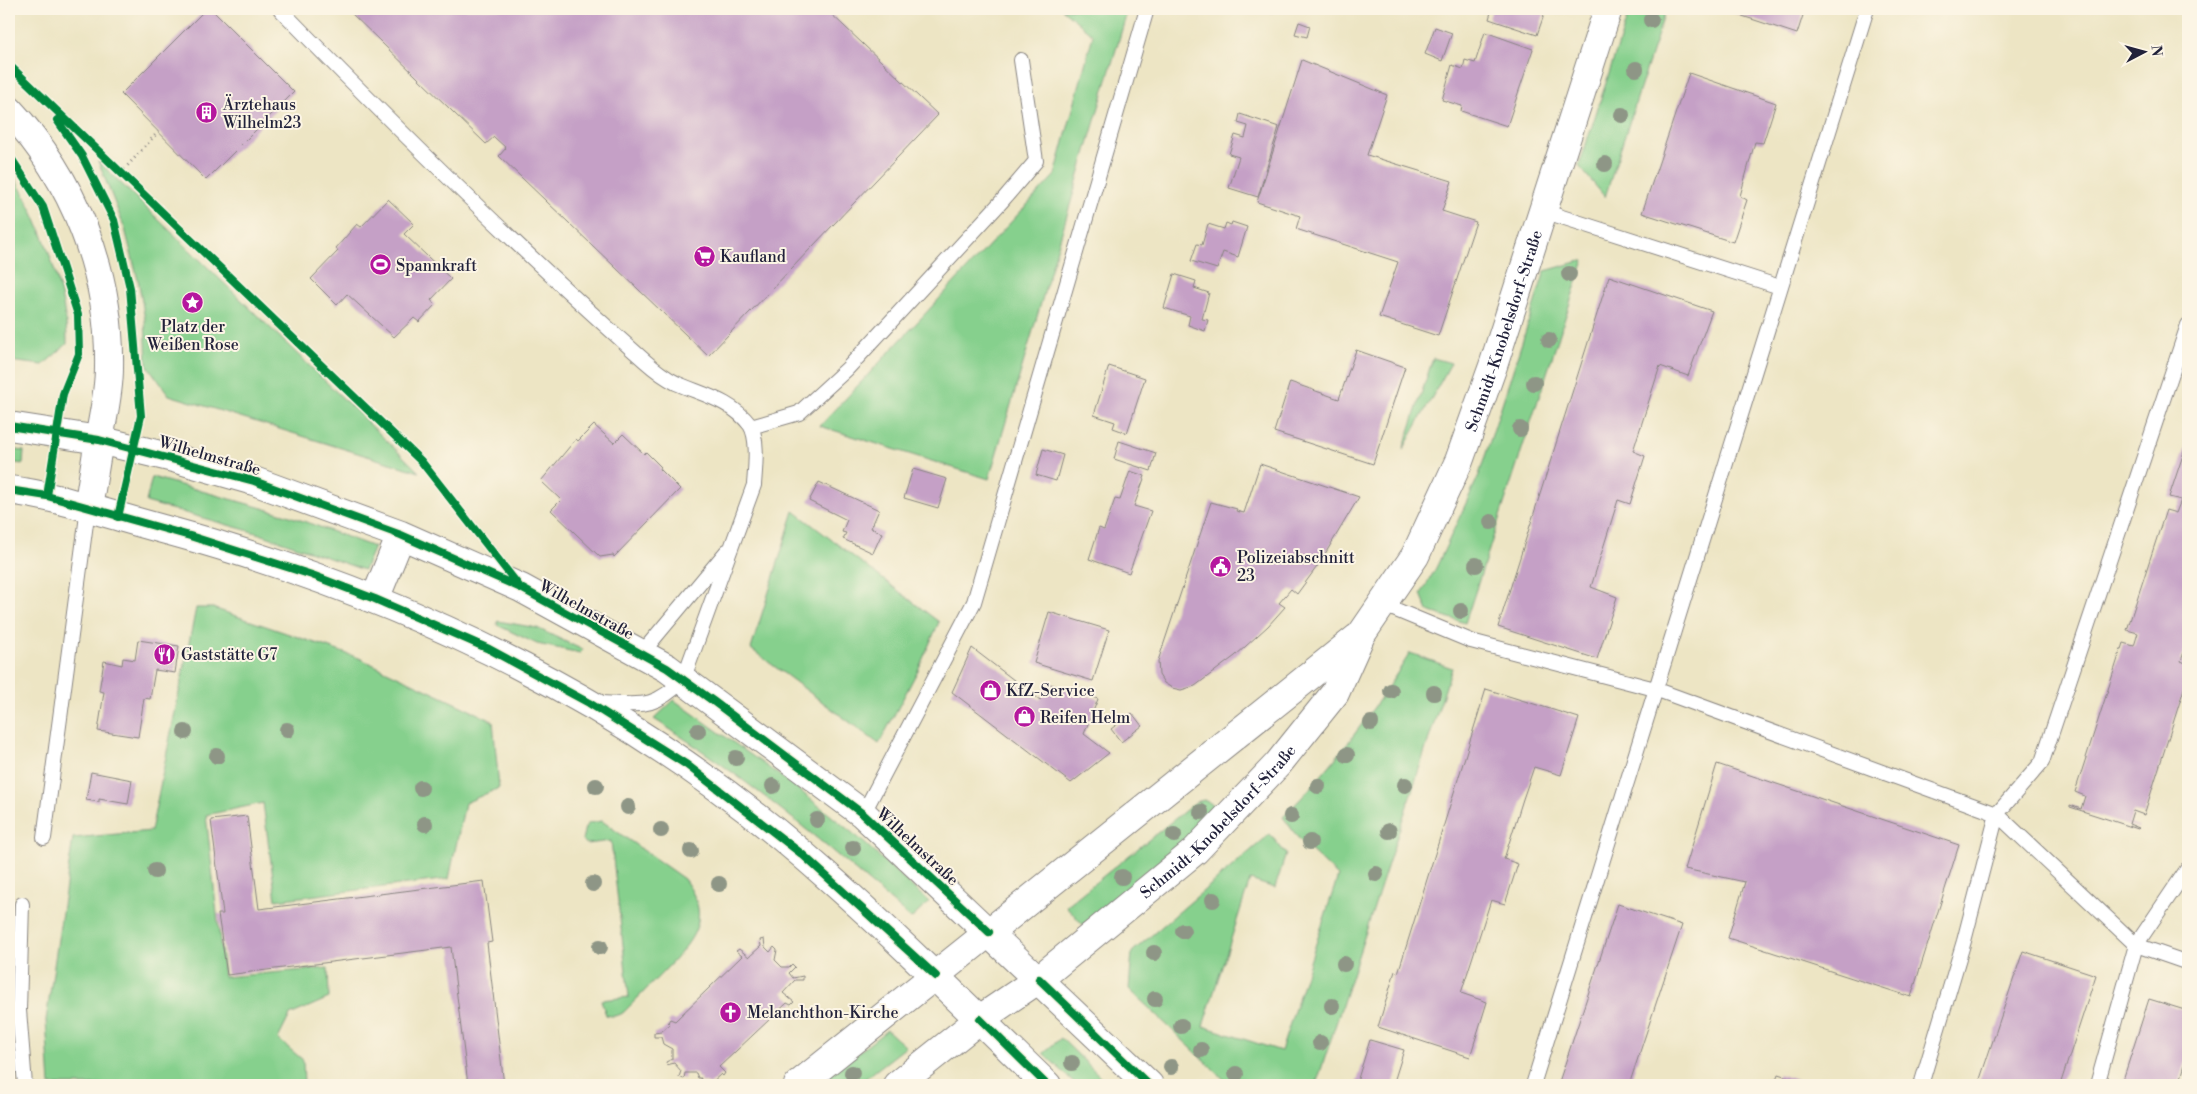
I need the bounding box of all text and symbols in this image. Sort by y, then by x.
north arrow [2120,28,2170,78]
text: N [2146,44,2165,57]
place label: Ärztehaus Wilhelm23 [222,94,301,133]
building icon: Ärztehaus Wilhelm23 [195,101,219,125]
street label: Schmidt-Knobelsdorf-Straße [1461,228,1547,434]
supermarket icon: Kaufland [692,244,716,268]
place label: Kaufland [720,247,786,267]
sports icon: Spannkraft [368,253,392,277]
place label: Spannkraft [396,256,477,276]
place icon: Platz der Weißen Rose [181,290,205,314]
place label: Platz der Weißen Rose [146,317,239,355]
street label: Wilhelmstraße [155,432,263,480]
place label: Polizeiabschnitt 23 [1237,548,1355,586]
public building icon: Polizeiabschnitt 23 [1209,554,1233,578]
street label: Wilhelmstraße [535,575,637,644]
restaurant icon: Gaststätte G7 [153,642,177,666]
place label: Gaststätte G7 [181,645,277,665]
shop icon: KfZ-Service [978,678,1002,702]
place label: KfZ-Service [1006,681,1095,701]
shop icon: Reifen Helm [1012,705,1036,729]
place label: Reifen Helm [1040,708,1130,728]
street label: Schmidt-Knobelsdorf-Straße [1136,741,1300,903]
street label: Wilhelmstraße [871,803,963,890]
church icon: Melanchthon-Kirche [719,1000,743,1024]
place label: Melanchthon-Kirche [747,1003,899,1023]

